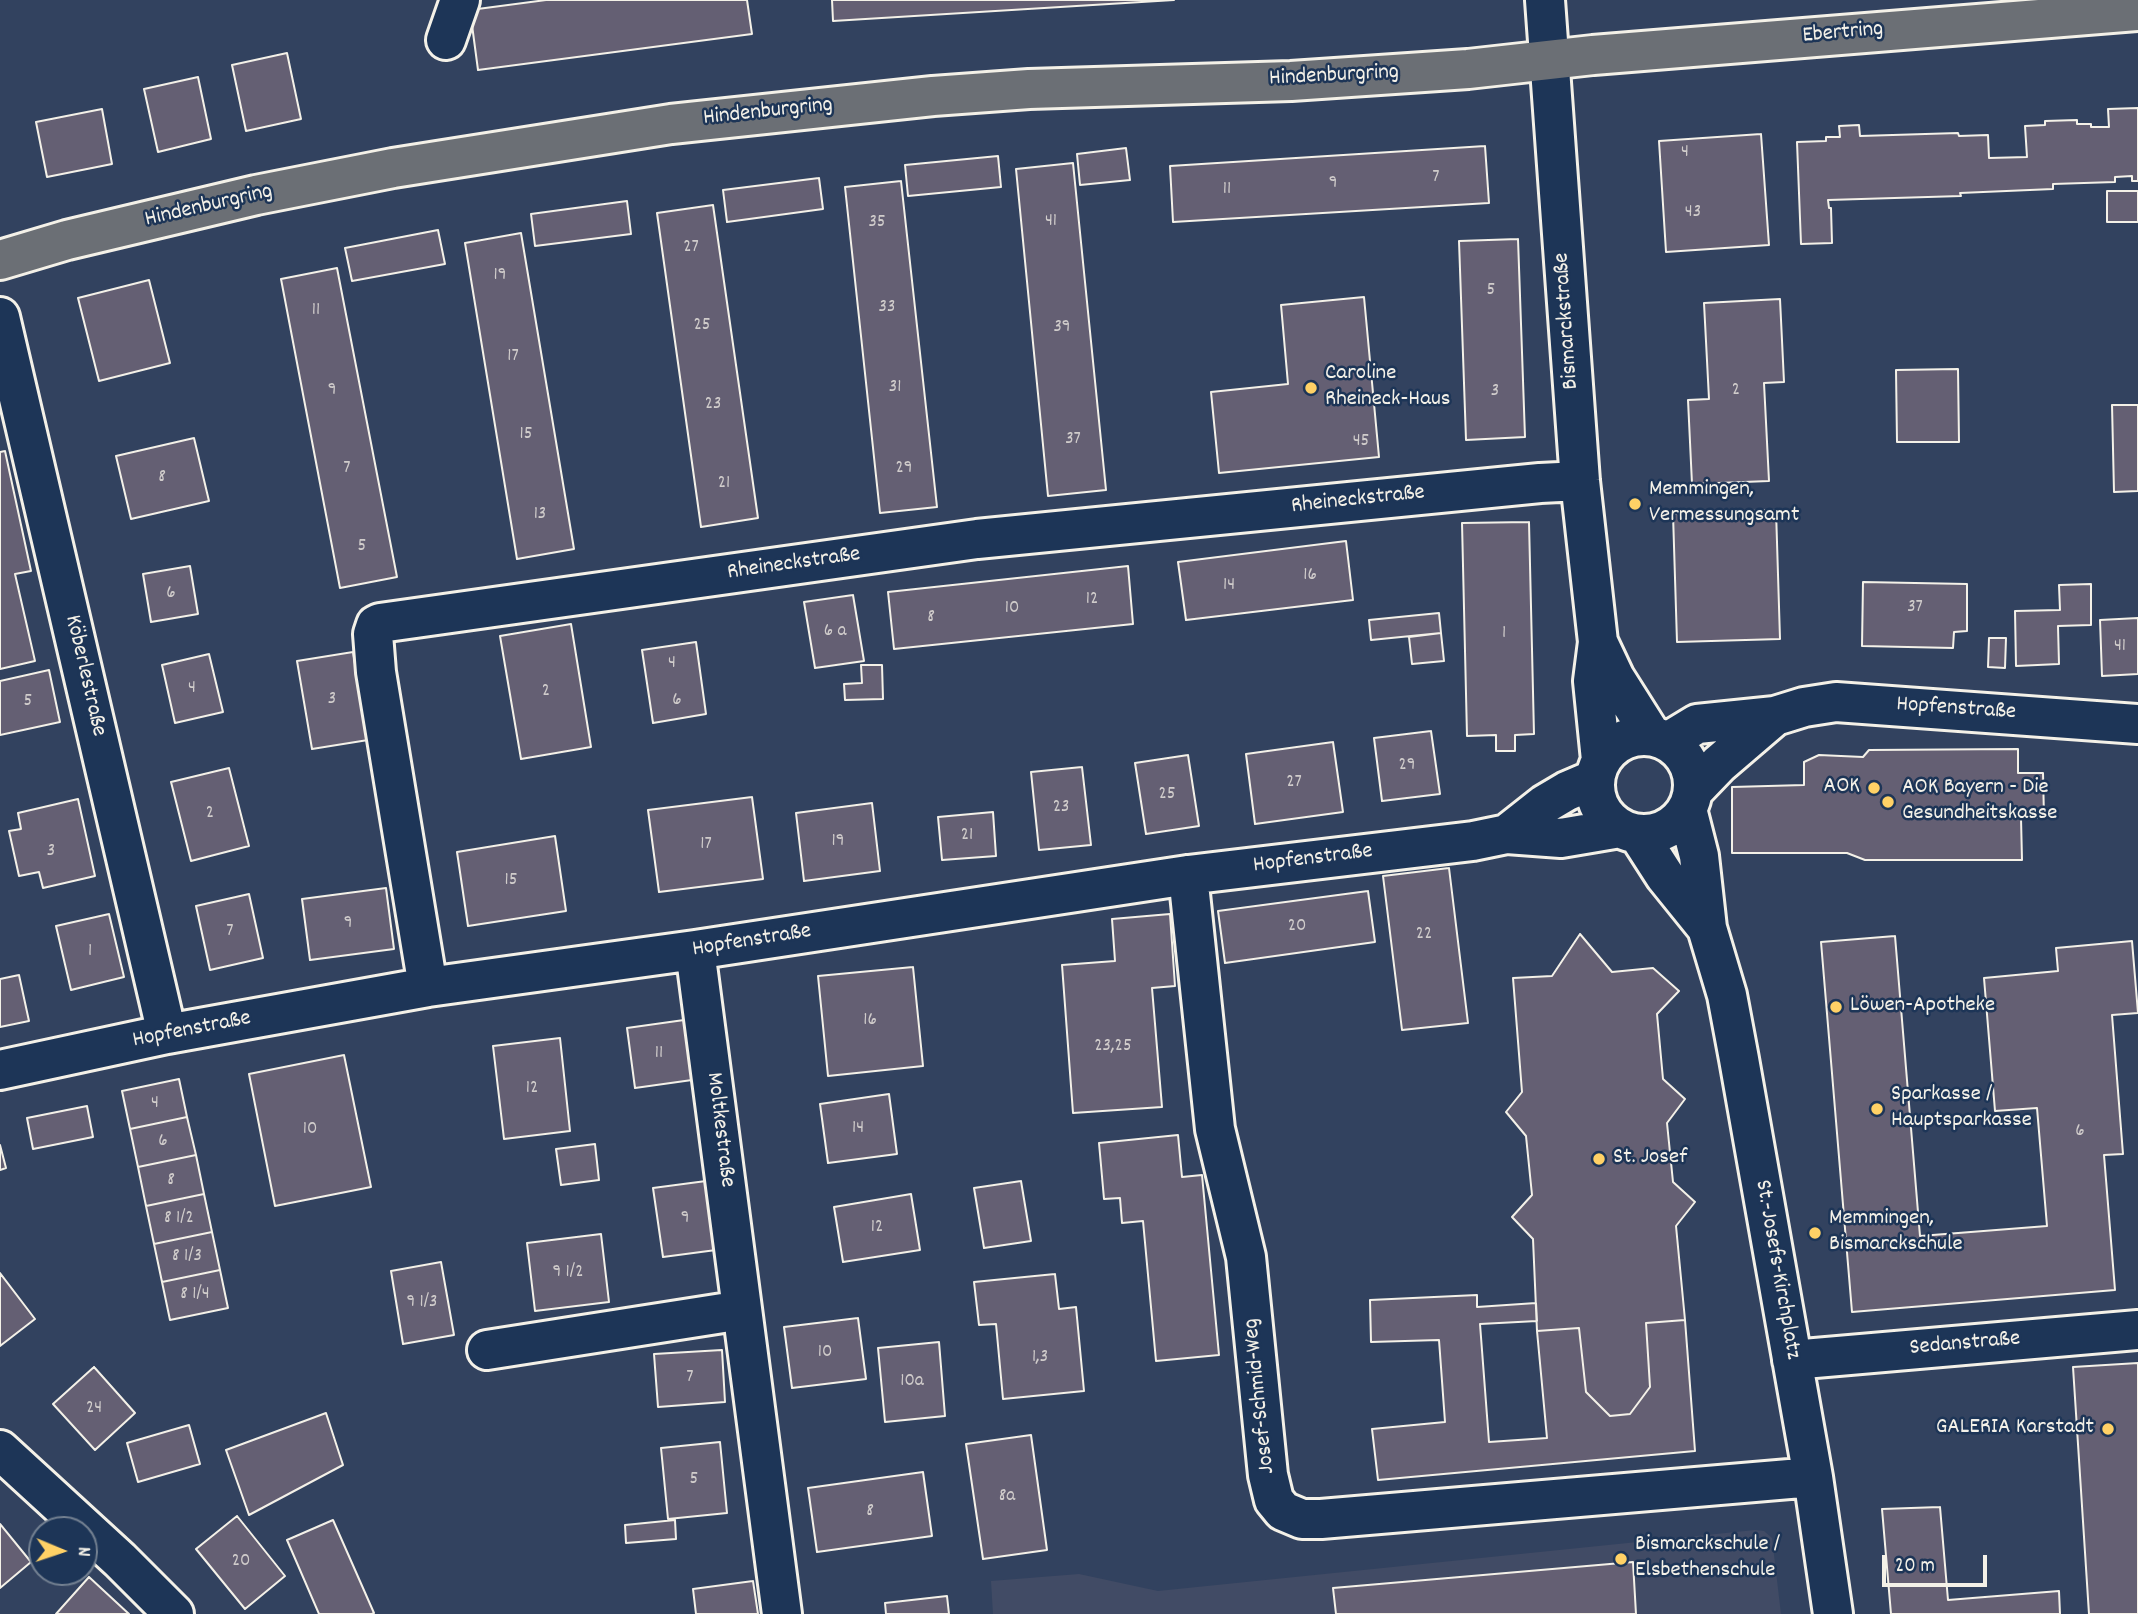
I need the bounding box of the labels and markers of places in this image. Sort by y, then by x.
place label: Caroline Rheineck-Haus [1325,361,1451,415]
marker: Caroline Rheineck-Haus [1303,380,1319,396]
place label: Memmingen, Vermessungsamt [1649,477,1799,531]
marker: Memmingen, Vermessungsamt [1627,496,1643,512]
place label: AOK [1824,774,1860,802]
place label: AOK Bayern - Die Gesundheitskasse [1902,775,2057,829]
marker: AOK [1866,780,1882,796]
marker: AOK Bayern - Die Gesundheitskasse [1880,794,1896,810]
place label: Löwen-Apotheke [1850,993,1995,1021]
marker: Löwen-Apotheke [1828,999,1844,1015]
place label: Sparkasse / Hauptsparkasse [1891,1082,2032,1136]
marker: Sparkasse / Hauptsparkasse [1869,1101,1885,1117]
place label: St. Josef [1613,1145,1687,1173]
marker: St. Josef [1591,1151,1607,1167]
place label: Memmingen, Bismarckschule [1829,1206,1963,1260]
marker: Memmingen, Bismarckschule [1807,1225,1823,1241]
place label: GALERIA Karstadt [1936,1415,2094,1443]
marker: GALERIA Karstadt [2100,1421,2116,1437]
place label: Bismarckschule / Elsbethenschule [1635,1532,1780,1586]
marker: Bismarckschule / Elsbethenschule [1613,1551,1629,1567]

